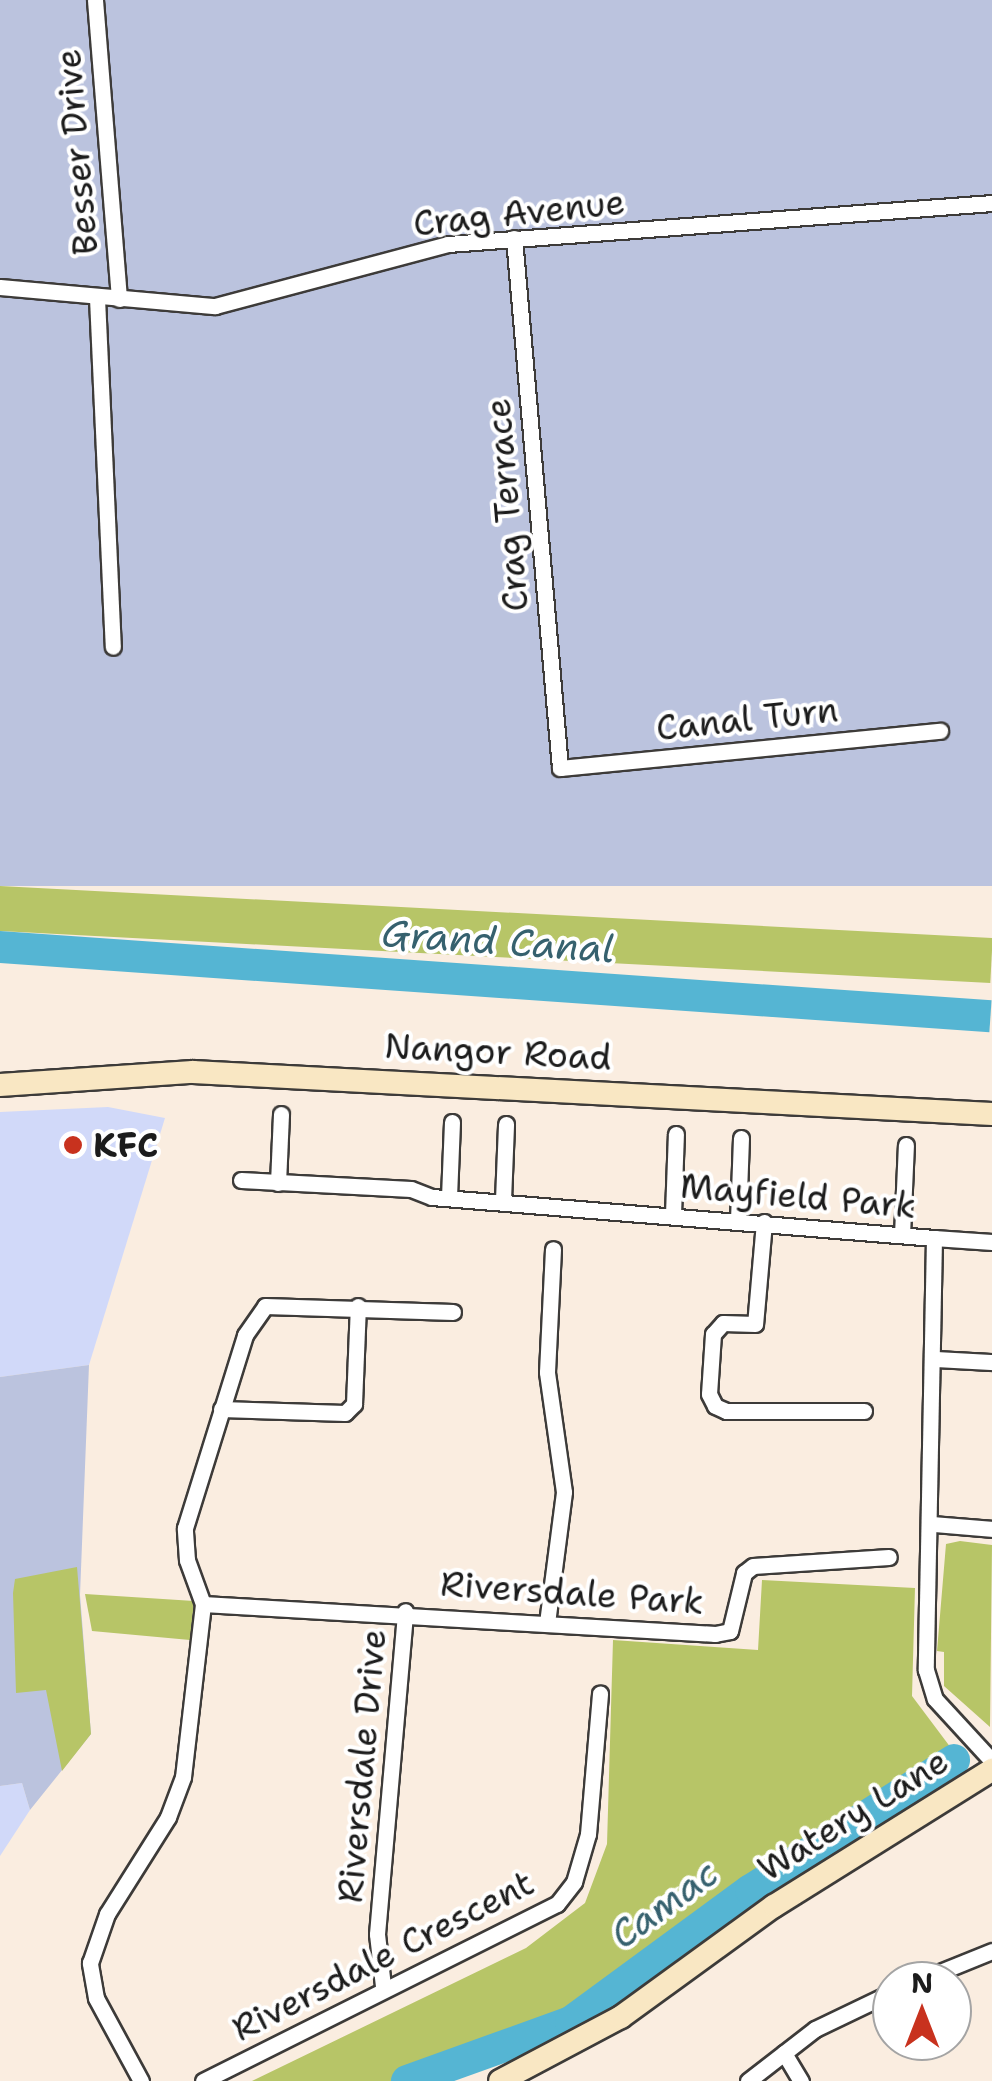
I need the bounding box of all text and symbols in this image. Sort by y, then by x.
street label: Besser Drive [47,47,107,257]
street label: Crag Avenue [411,181,627,245]
street label: Crag Terrace [477,397,537,613]
street label: Canal Turn [654,689,840,749]
water label: Grand Canal [380,910,616,972]
street label: Nangor Road [383,1025,613,1079]
place label: KFC [93,1124,158,1166]
marker: KFC [62,1134,84,1156]
street label: Mayfield Park [678,1165,918,1227]
street label: Riversdale Park [439,1563,705,1623]
street label: Riversdale Drive [329,1627,395,1905]
street label: Watery Lane [750,1740,956,1890]
water label: Camac [601,1850,727,1958]
street label: Riversdale Crescent [225,1862,541,2050]
north arrow [872,1961,972,2061]
text: N [911,1964,933,2002]

